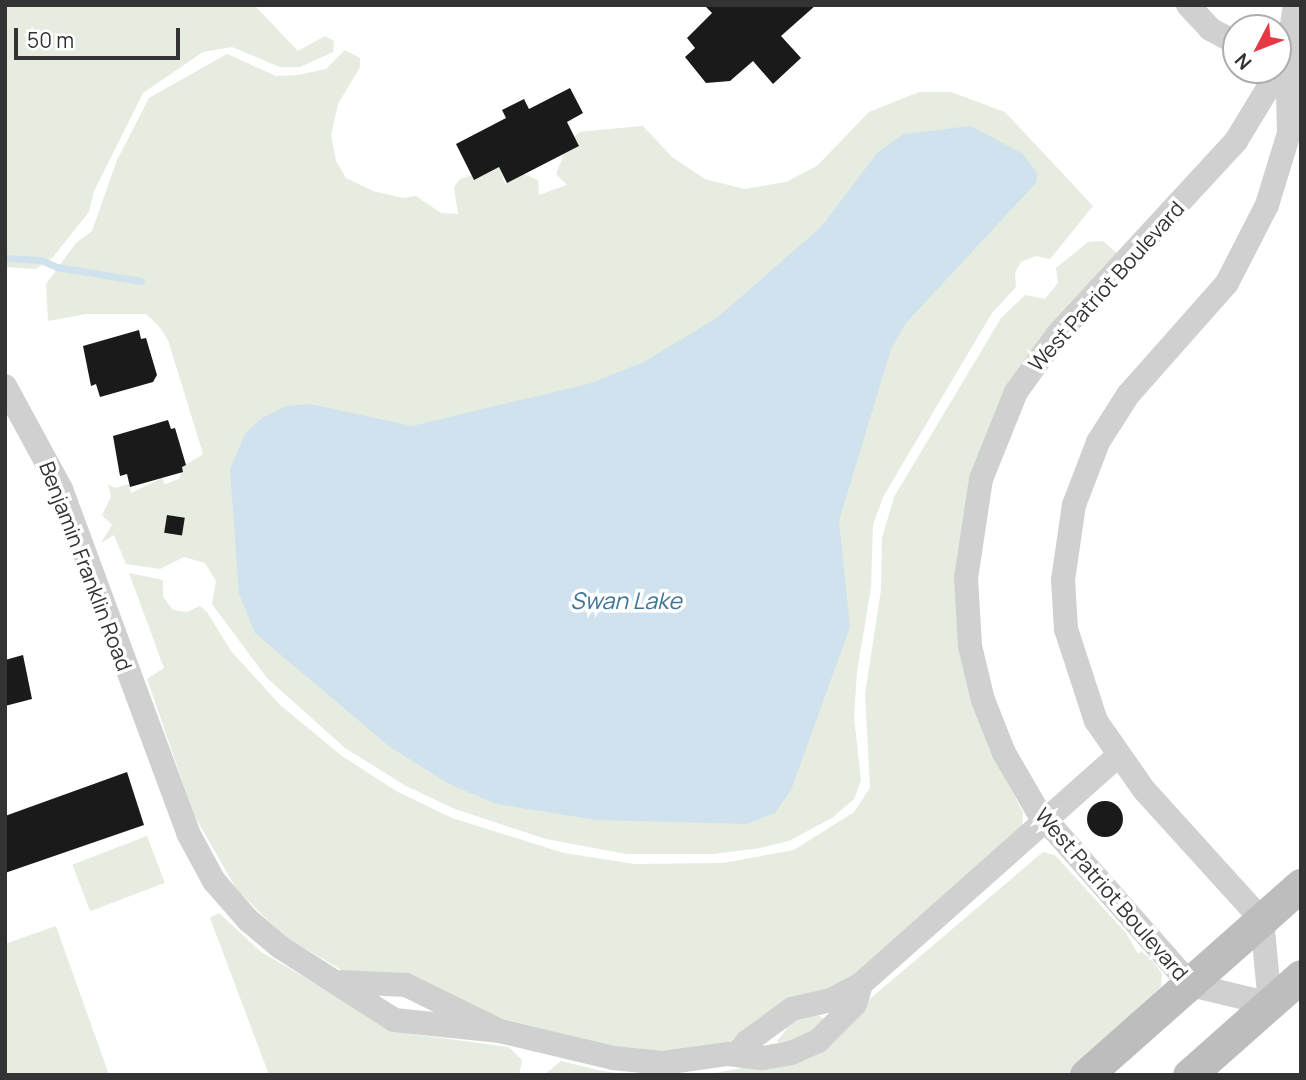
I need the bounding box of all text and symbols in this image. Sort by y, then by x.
scale bar [18,14,184,58]
north arrow [1222,14,1292,84]
text: 50 m [27,26,74,54]
text: N [1229,48,1257,75]
street label: West Patriot Boulevard [1023,196,1189,376]
street label: Benjamin Franklin Road [34,458,138,674]
water label: Swan Lake [570,586,682,614]
street label: West Patriot Boulevard [1030,803,1194,985]

